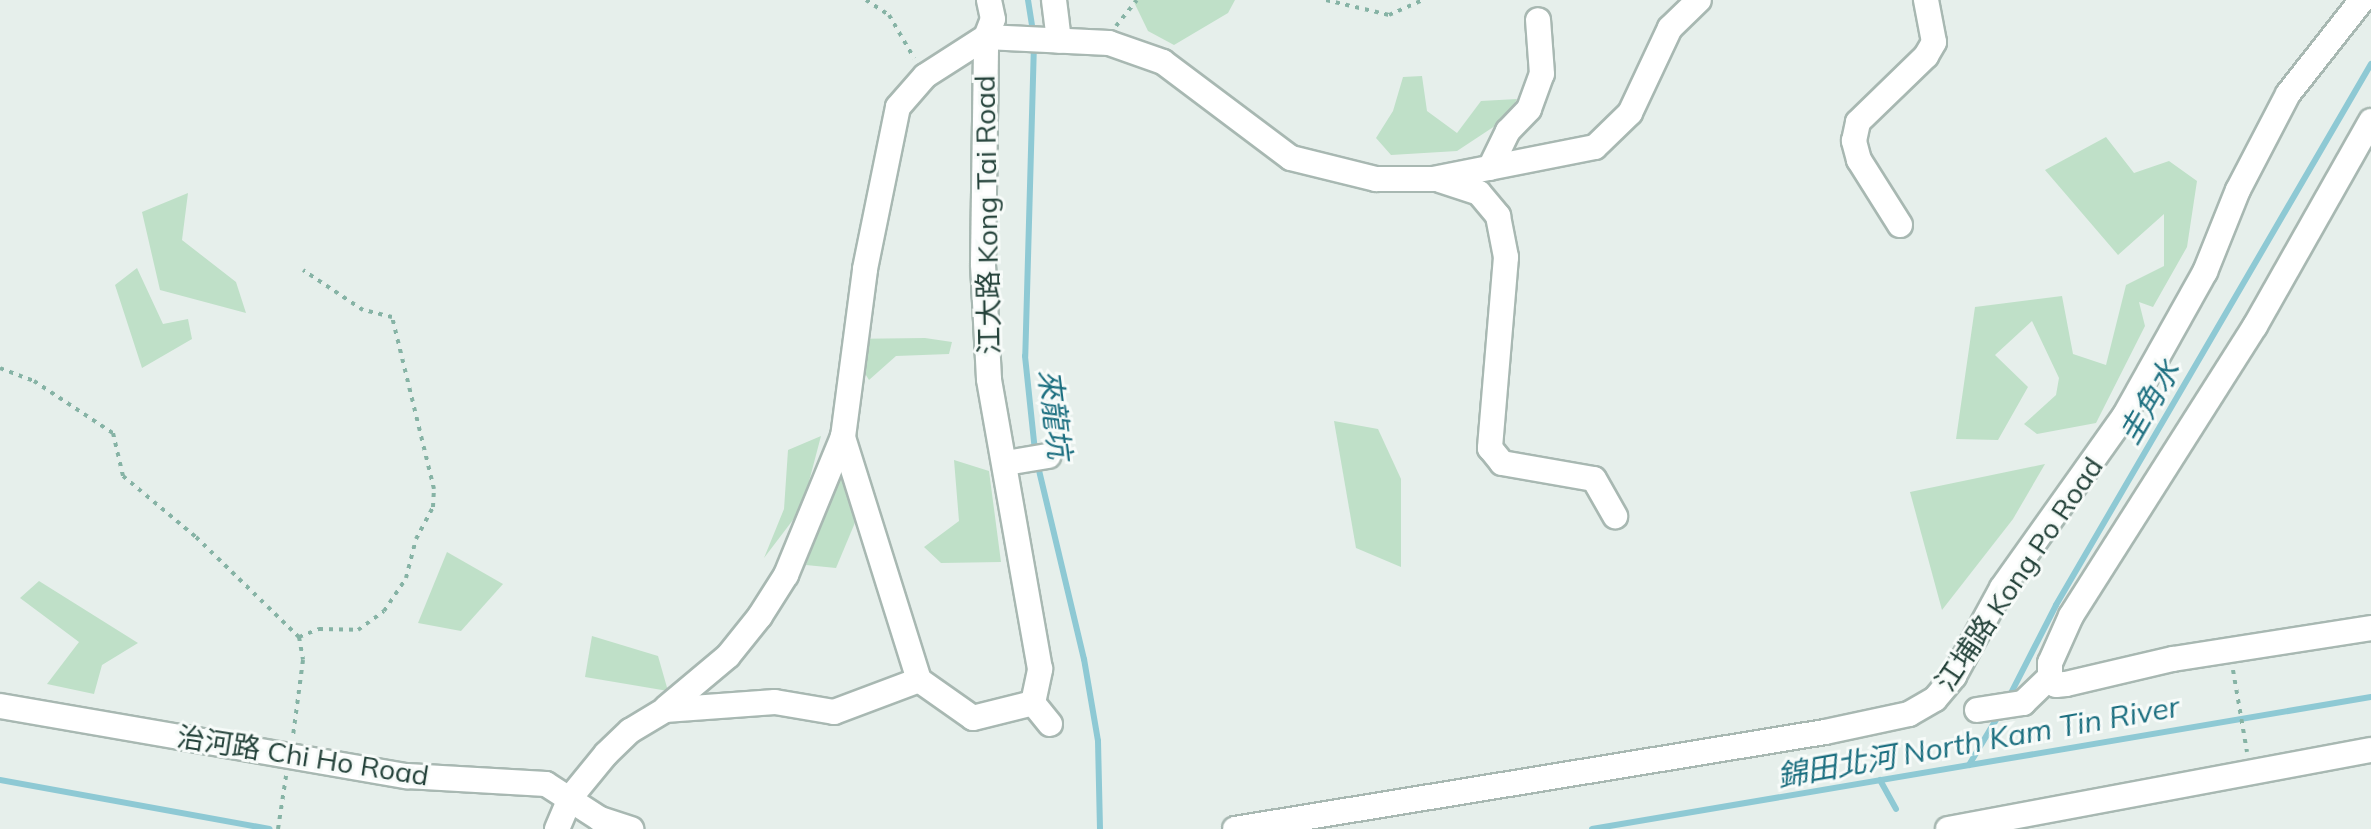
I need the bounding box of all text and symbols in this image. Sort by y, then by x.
street label: 江大路 Kong Tai Road [968,75,1006,355]
water label: 圭角水 [2111,354,2187,450]
water label: 來龍坑 [1032,367,1078,461]
street label: 江埔路 Kong Po Road [1928,451,2110,697]
water label: 錦田北河 North Kam Tin River [1774,688,2182,794]
street label: 治河路 Chi Ho Road [175,720,431,792]

